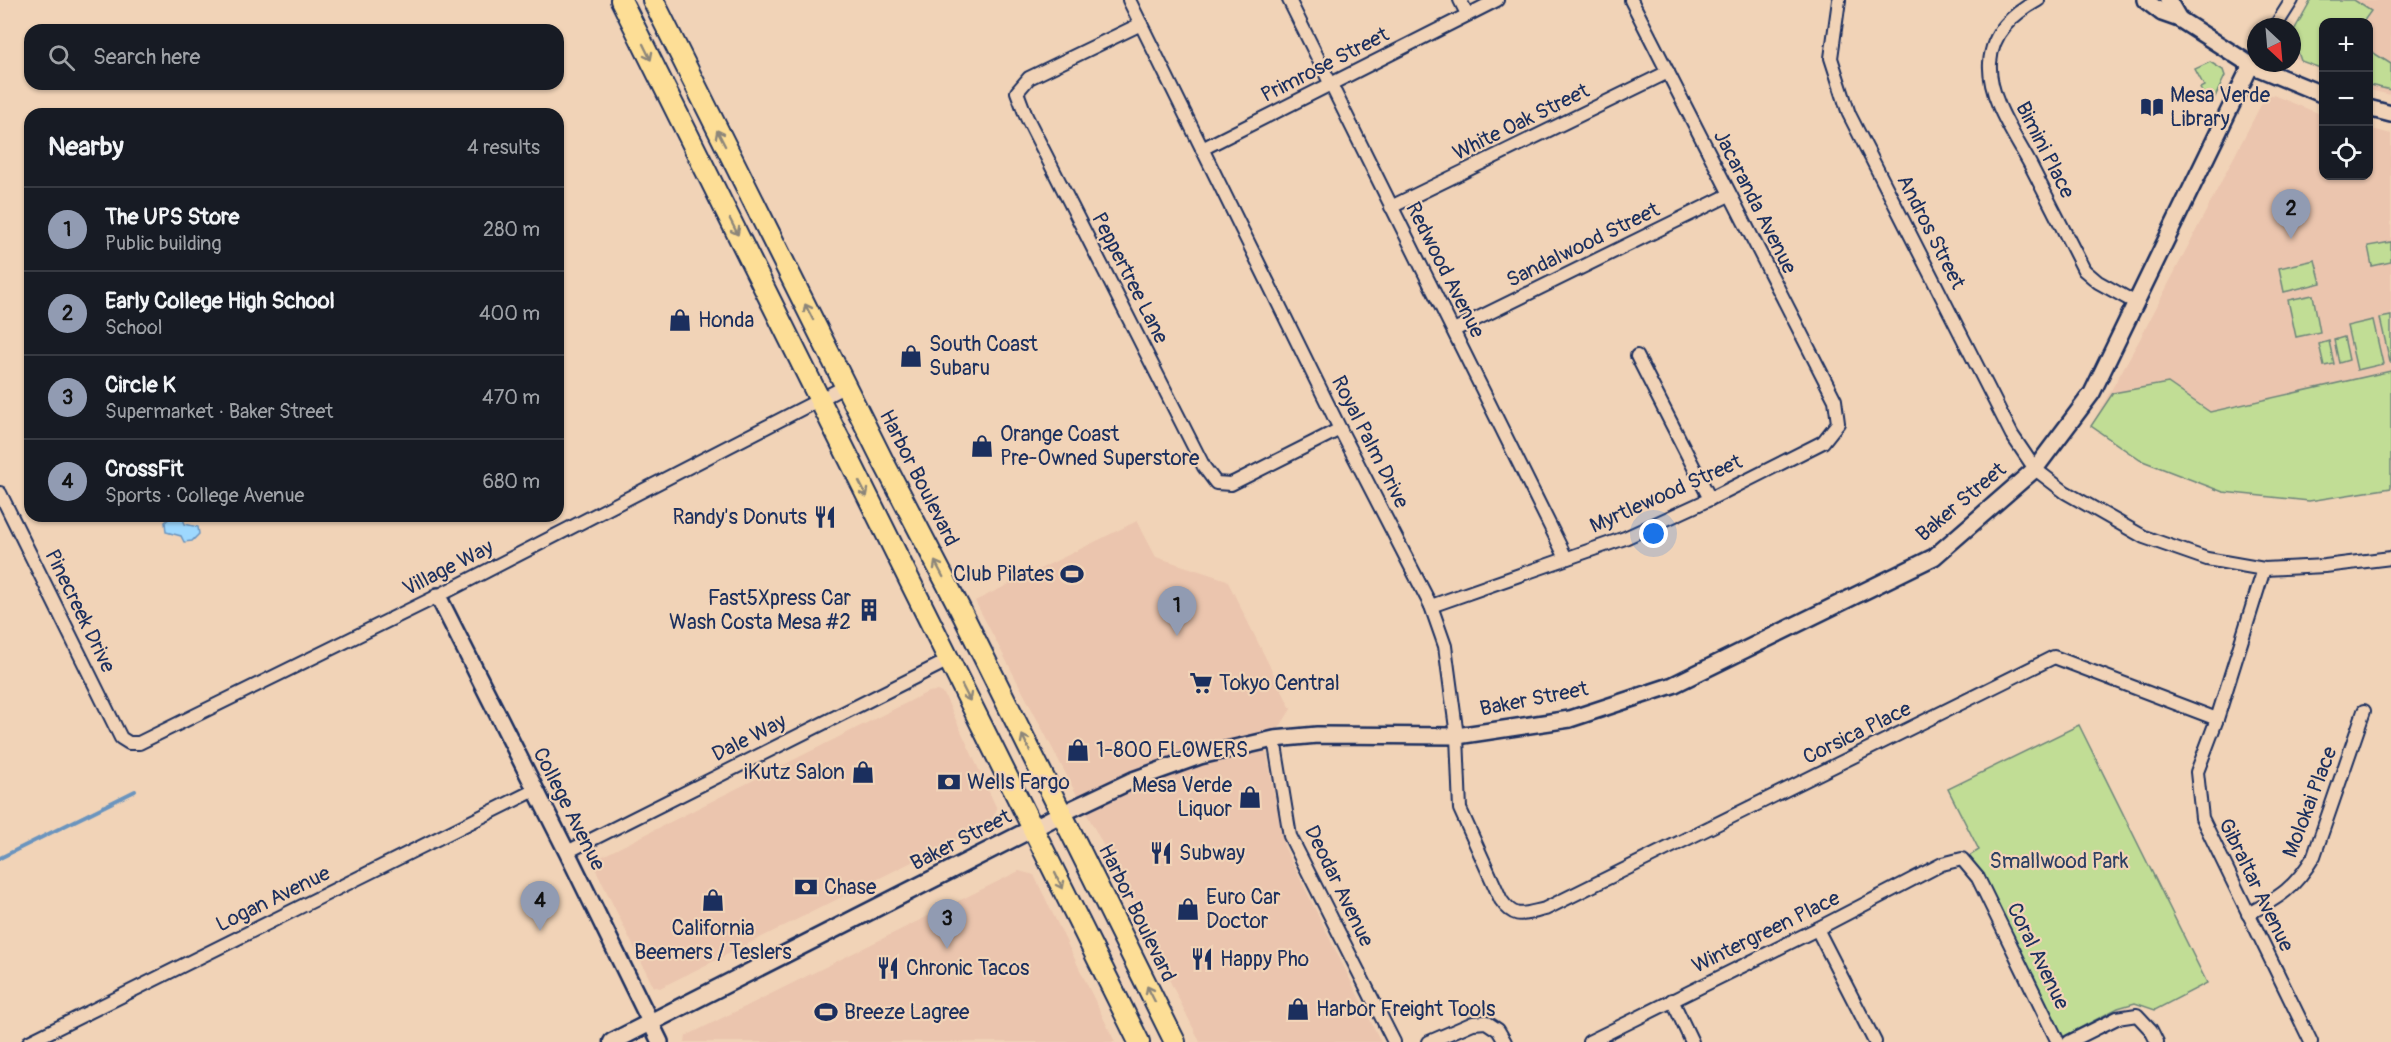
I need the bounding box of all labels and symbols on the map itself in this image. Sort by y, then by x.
north arrow [2247,18,2301,72]
street label: Primrose Street [1256,21,1394,109]
one-way arrow [642,43,653,61]
street label: White Oak Street [1448,77,1594,167]
place label: Mesa Verde Library [2170,82,2271,133]
library icon: Mesa Verde Library [2139,94,2165,120]
street label: Bimini Place [2009,97,2081,203]
street label: Jacaranda Avenue [1707,126,1803,279]
one-way arrow [715,129,727,147]
street label: Andros Street [1891,170,1972,294]
pin: 2 [2272,190,2310,239]
street label: Sandalwood Street [1502,196,1664,294]
street label: Redwood Avenue [1399,198,1491,343]
street label: Peppertree Lane [1085,208,1175,349]
one-way arrow [728,218,740,235]
one-way arrow [802,303,814,321]
shop icon: Honda [667,307,693,333]
place label: Honda [698,307,754,334]
place label: South Coast Subaru [929,331,1038,382]
shop icon: South Coast Subaru [898,343,924,369]
street label: Royal Palm Drive [1325,371,1415,513]
street label: Harbor Boulevard [873,405,965,551]
place label: Orange Coast Pre-Owned Superstore [1000,421,1200,472]
shop icon: Orange Coast Pre-Owned Superstore [969,433,995,459]
street label: Myrtlewood Street [1586,448,1747,540]
street label: Baker Street [1910,456,2012,548]
one-way arrow [858,479,870,497]
place label: Randy's Donuts [672,504,808,531]
restaurant icon: Randy's Donuts [812,504,838,530]
your location [1639,519,1668,548]
street label: Village Way [398,534,498,602]
street label: Pinecreek Drive [39,545,122,678]
one-way arrow [933,560,944,578]
place label: Club Pilates [953,561,1055,588]
sports icon: Club Pilates [1059,561,1085,587]
place label: Fast5Xpress Car Wash Costa Mesa #2 [669,585,851,636]
pin: 1 [1158,586,1196,636]
building icon: Fast5Xpress Car Wash Costa Mesa #2 [856,597,882,623]
supermarket icon: Tokyo Central [1188,670,1214,696]
place label: Tokyo Central [1219,670,1340,697]
street label: Baker Street [1478,675,1591,723]
one-way arrow [960,684,972,702]
street label: Corsica Place [1798,695,1916,771]
street label: Dale Way [707,708,791,768]
one-way arrow [1020,735,1032,753]
shop icon: 1-800 FLOWERS [1065,737,1091,763]
place label: 1-800 FLOWERS [1096,737,1248,764]
street label: Molokai Place [2276,742,2344,861]
street label: College Avenue [526,743,612,876]
place label: iKutz Salon [744,759,845,786]
shop icon: iKutz Salon [850,759,876,785]
bank icon: Wells Fargo [936,769,962,795]
place label: Wells Fargo [967,769,1070,796]
place label: Mesa Verde Liquor [1132,772,1233,823]
shop icon: Mesa Verde Liquor [1237,784,1263,810]
street label: Baker Street [906,803,1017,877]
street label: Gibraltar Avenue [2212,814,2300,957]
street label: Deodar Avenue [1298,821,1380,952]
street label: Harbor Boulevard [1092,840,1182,986]
restaurant icon: Subway [1148,840,1174,866]
place label: Subway [1179,840,1245,867]
park label: Smallwood Park [1989,848,2129,875]
street label: Logan Avenue [211,859,335,938]
one-way arrow [1054,872,1066,890]
bank icon: Chase [793,874,819,900]
place label: Chase [824,874,877,901]
pin: 4 [520,882,560,931]
place label: Euro Car Doctor [1206,884,1281,935]
street label: Wintergreen Place [1688,884,1845,979]
shop icon: California Beemers / Teslers [700,887,726,913]
shop icon: Euro Car Doctor [1175,896,1201,922]
street label: Coral Avenue [2001,898,2076,1014]
pin: 3 [928,900,966,949]
place label: California Beemers / Teslers [634,915,792,966]
restaurant icon: Happy Pho [1189,946,1215,972]
place label: Happy Pho [1220,946,1309,973]
restaurant icon: Chronic Tacos [875,955,901,981]
place label: Chronic Tacos [906,955,1030,982]
one-way arrow [1145,986,1156,1004]
shop icon: Harbor Freight Tools [1285,996,1311,1022]
place label: Harbor Freight Tools [1316,996,1496,1023]
sports icon: Breeze Lagree [813,999,839,1025]
place label: Breeze Lagree [844,999,970,1026]

